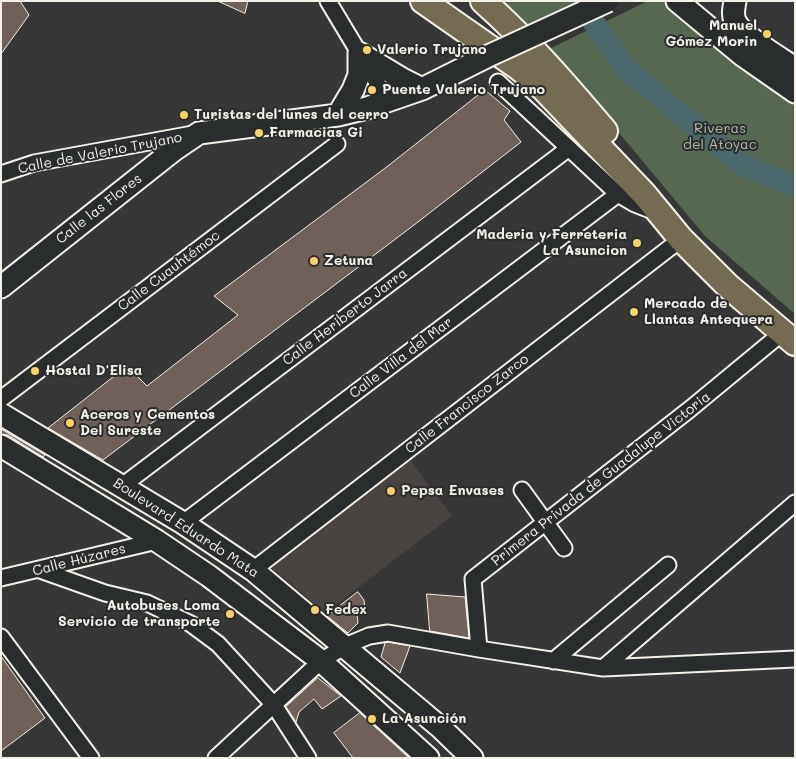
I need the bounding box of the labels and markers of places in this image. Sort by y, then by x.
place label: Manuel Gómez Morin [665,18,757,50]
marker: Manuel Gómez Morin [761,28,773,40]
place label: Valerio Trujano [377,42,487,58]
marker: Valerio Trujano [361,44,373,56]
place label: Puente Valerio Trujano [382,82,545,98]
marker: Puente Valerio Trujano [366,84,378,96]
place label: Turistas del lunes del cerro [194,107,388,123]
marker: Turistas del lunes del cerro [178,109,190,121]
place label: Farmacias Gi [269,125,363,141]
marker: Farmacias Gi [253,127,265,139]
place label: Maderia y Ferreteria La Asuncion [476,227,627,260]
marker: Maderia y Ferreteria La Asuncion [631,237,643,249]
place label: Zetuna [324,253,373,269]
marker: Zetuna [308,255,320,267]
place label: Mercado de Llantas Antequera [644,296,773,328]
marker: Mercado de Llantas Antequera [628,306,640,318]
place label: Hostal D'Elisa [45,363,142,379]
marker: Hostal D'Elisa [29,365,41,377]
place label: Aceros y Cementos Del Sureste [80,407,215,440]
marker: Aceros y Cementos Del Sureste [64,417,76,429]
place label: Pepsa Envases [401,483,504,499]
marker: Pepsa Envases [385,485,397,497]
place label: Autobuses Loma Servicio de transporte [58,598,220,630]
place label: Fedex [325,602,367,618]
marker: Fedex [309,604,321,616]
marker: Autobuses Loma Servicio de transporte [224,608,236,620]
place label: La Asunción [382,711,466,727]
marker: La Asunción [366,713,378,725]

